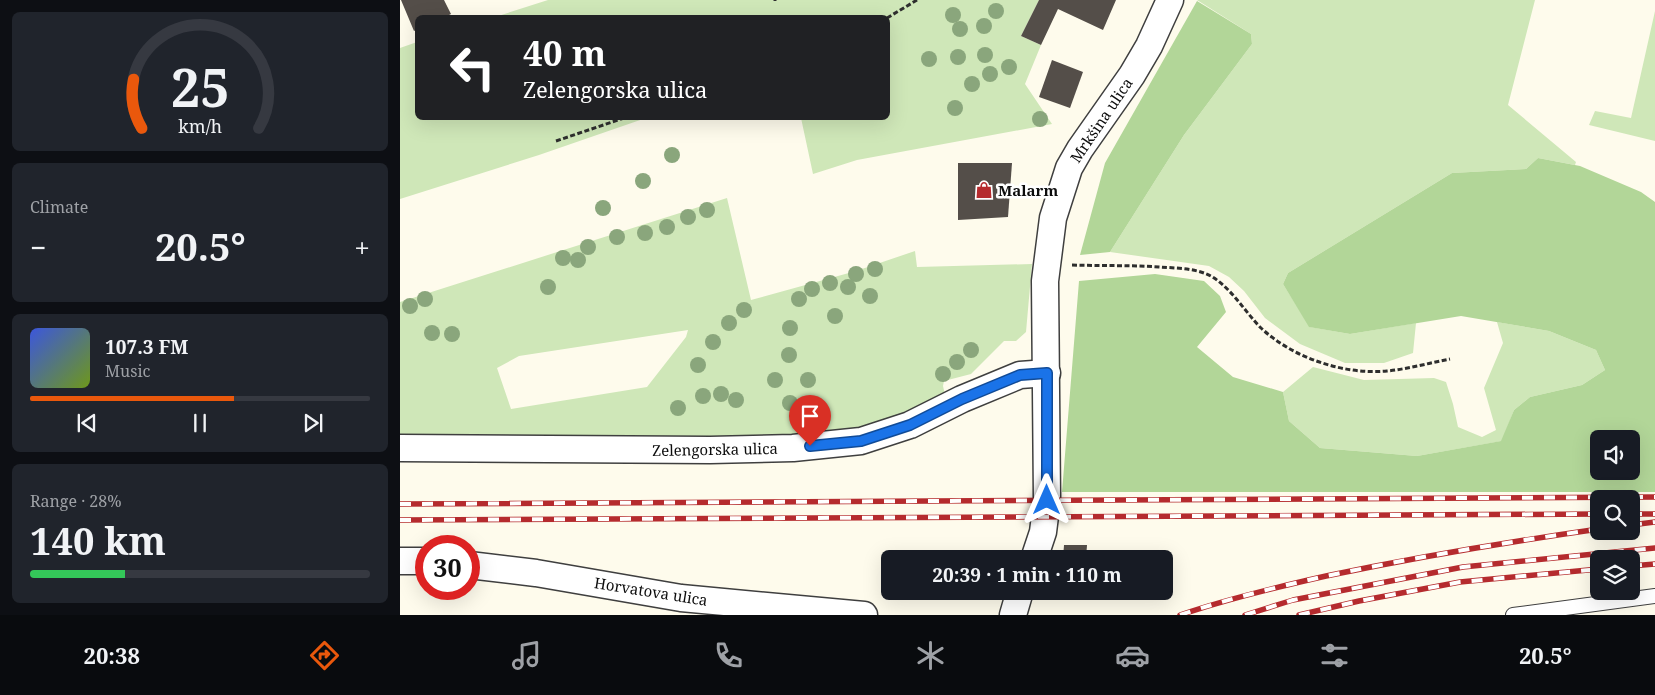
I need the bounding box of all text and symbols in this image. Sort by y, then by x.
text: 40 m [523,29,606,76]
icon: left [440,35,505,100]
text: 25 [171,51,229,122]
text: Zelengorska ulica [523,74,707,104]
street label: Mrkšina ulica [1065,74,1137,166]
text: km/h [178,114,222,138]
shop icon: Malarm [974,180,994,200]
place label: Malarm [998,180,1058,200]
text: Climate [30,196,88,218]
text: 20.5° [155,220,246,272]
text: − [30,228,46,266]
text: + [354,228,370,266]
text: 107.3 FM [105,334,188,360]
text: Music [105,360,150,382]
pin [789,395,831,446]
icon: arrive [796,402,824,430]
icon: previous [73,409,101,437]
icon: pause [186,409,214,437]
icon: next [299,409,327,437]
map controls [1590,430,1640,600]
button: sound [1590,430,1640,480]
street label: Zelengorska ulica [652,438,778,460]
position arrow [1020,473,1072,525]
text: Range · 28% [30,490,122,512]
button: search [1590,490,1640,540]
text: 140 km [30,514,166,566]
speed limit sign: 30 [415,535,480,600]
button: layers [1590,550,1640,600]
text: 20:39 · 1 min · 110 m [932,562,1122,588]
street label: Horvatova ulica [593,572,709,610]
icon: directions [307,638,342,673]
icon: music [509,638,544,673]
icon: phone [711,638,746,673]
icon: climate [913,638,948,673]
icon: car [1115,638,1150,673]
icon: filters [1317,638,1352,673]
text: 20:38 [84,640,140,670]
text: 20.5° [1519,640,1571,670]

